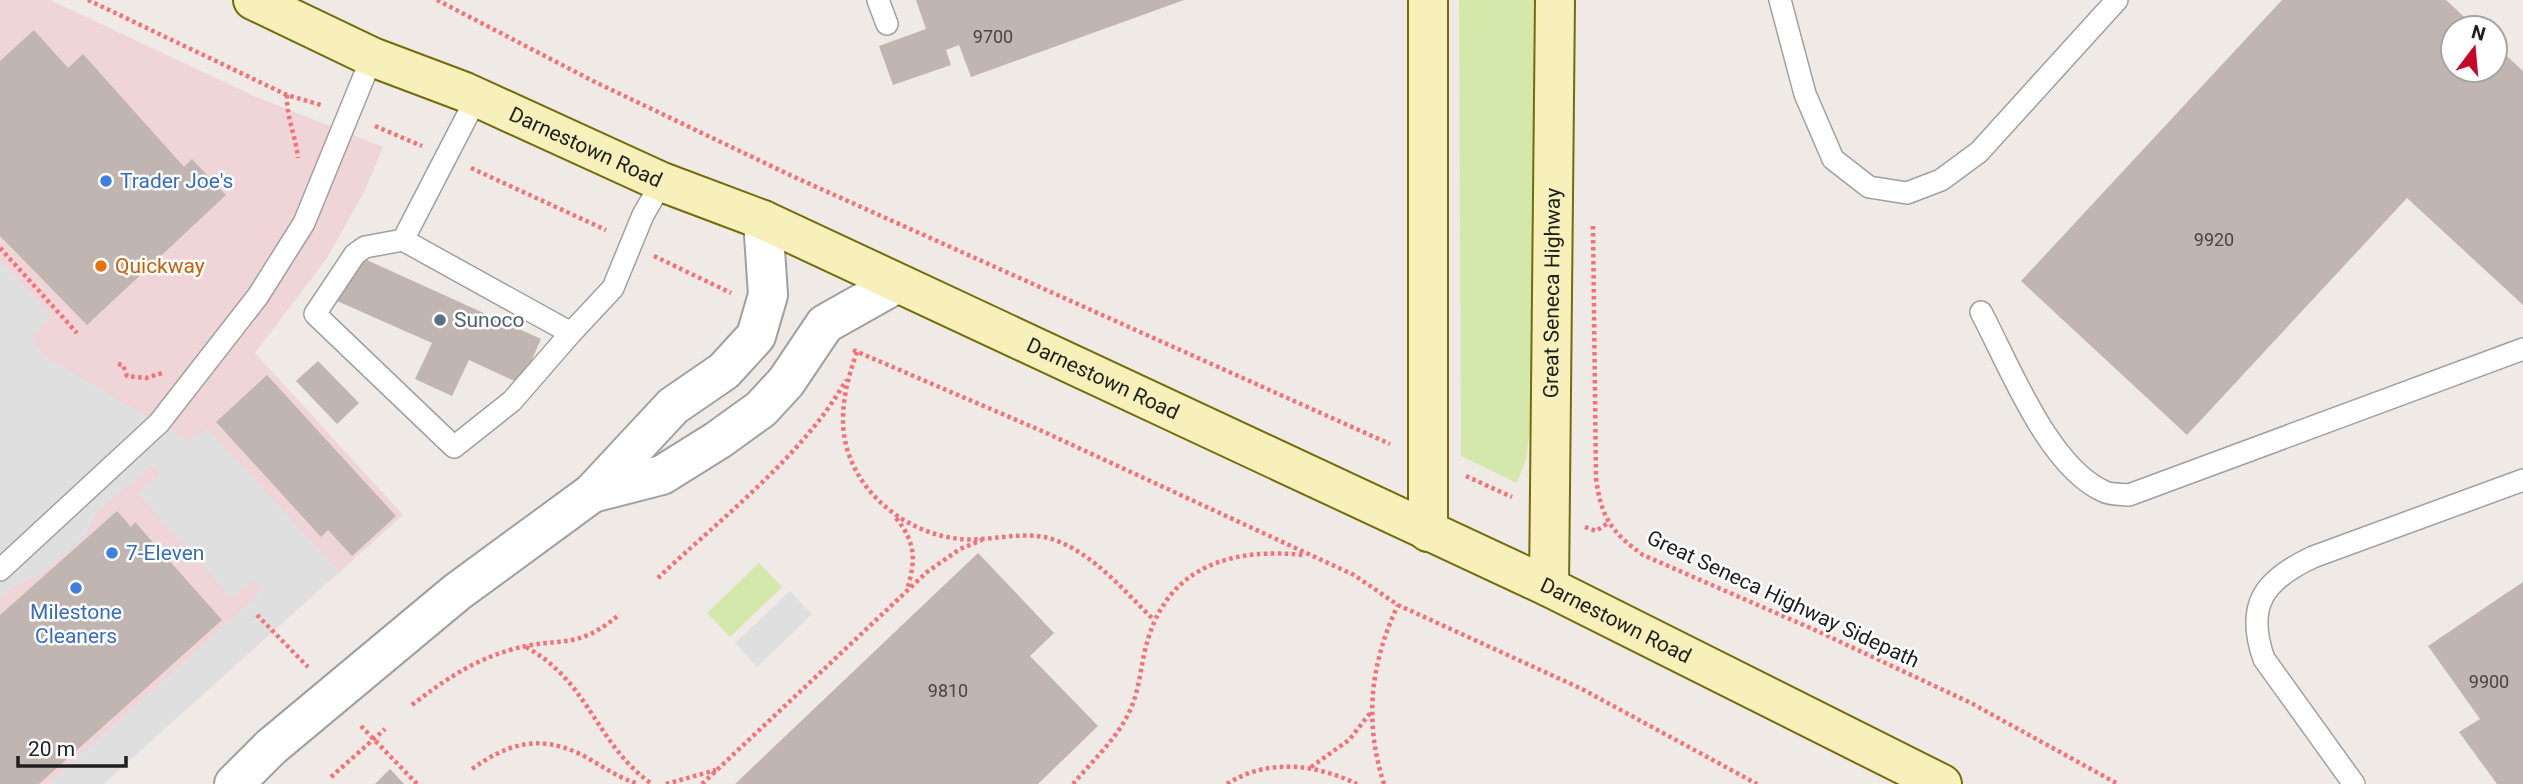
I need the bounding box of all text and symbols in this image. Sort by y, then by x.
north arrow [2439,14,2509,84]
text: N [2469,20,2488,46]
house number: 9700 [973,26,1013,47]
street label: Darnestown Road [505,102,666,192]
place label: Trader Joe's [120,169,233,193]
marker: Trader Joe's [98,173,114,189]
street label: Great Seneca Highway [1539,188,1565,398]
house number: 9920 [2194,229,2234,250]
place label: Quickway [115,254,205,278]
marker: Quickway [93,258,109,274]
place label: Sunoco [454,308,525,332]
marker: Sunoco [432,312,448,328]
street label: Darnestown Road [1023,333,1183,425]
street label: Great Seneca Highway Sidepath [1643,525,1923,673]
place label: 7-Eleven [126,541,204,565]
marker: 7-Eleven [104,545,120,561]
street label: Darnestown Road [1537,573,1695,668]
marker: Milestone Cleaners [68,580,84,596]
place label: Milestone Cleaners [30,600,122,648]
house number: 9900 [2469,671,2509,692]
house number: 9810 [928,680,968,701]
scale bar [18,724,126,768]
text: 20 m [28,737,75,761]

